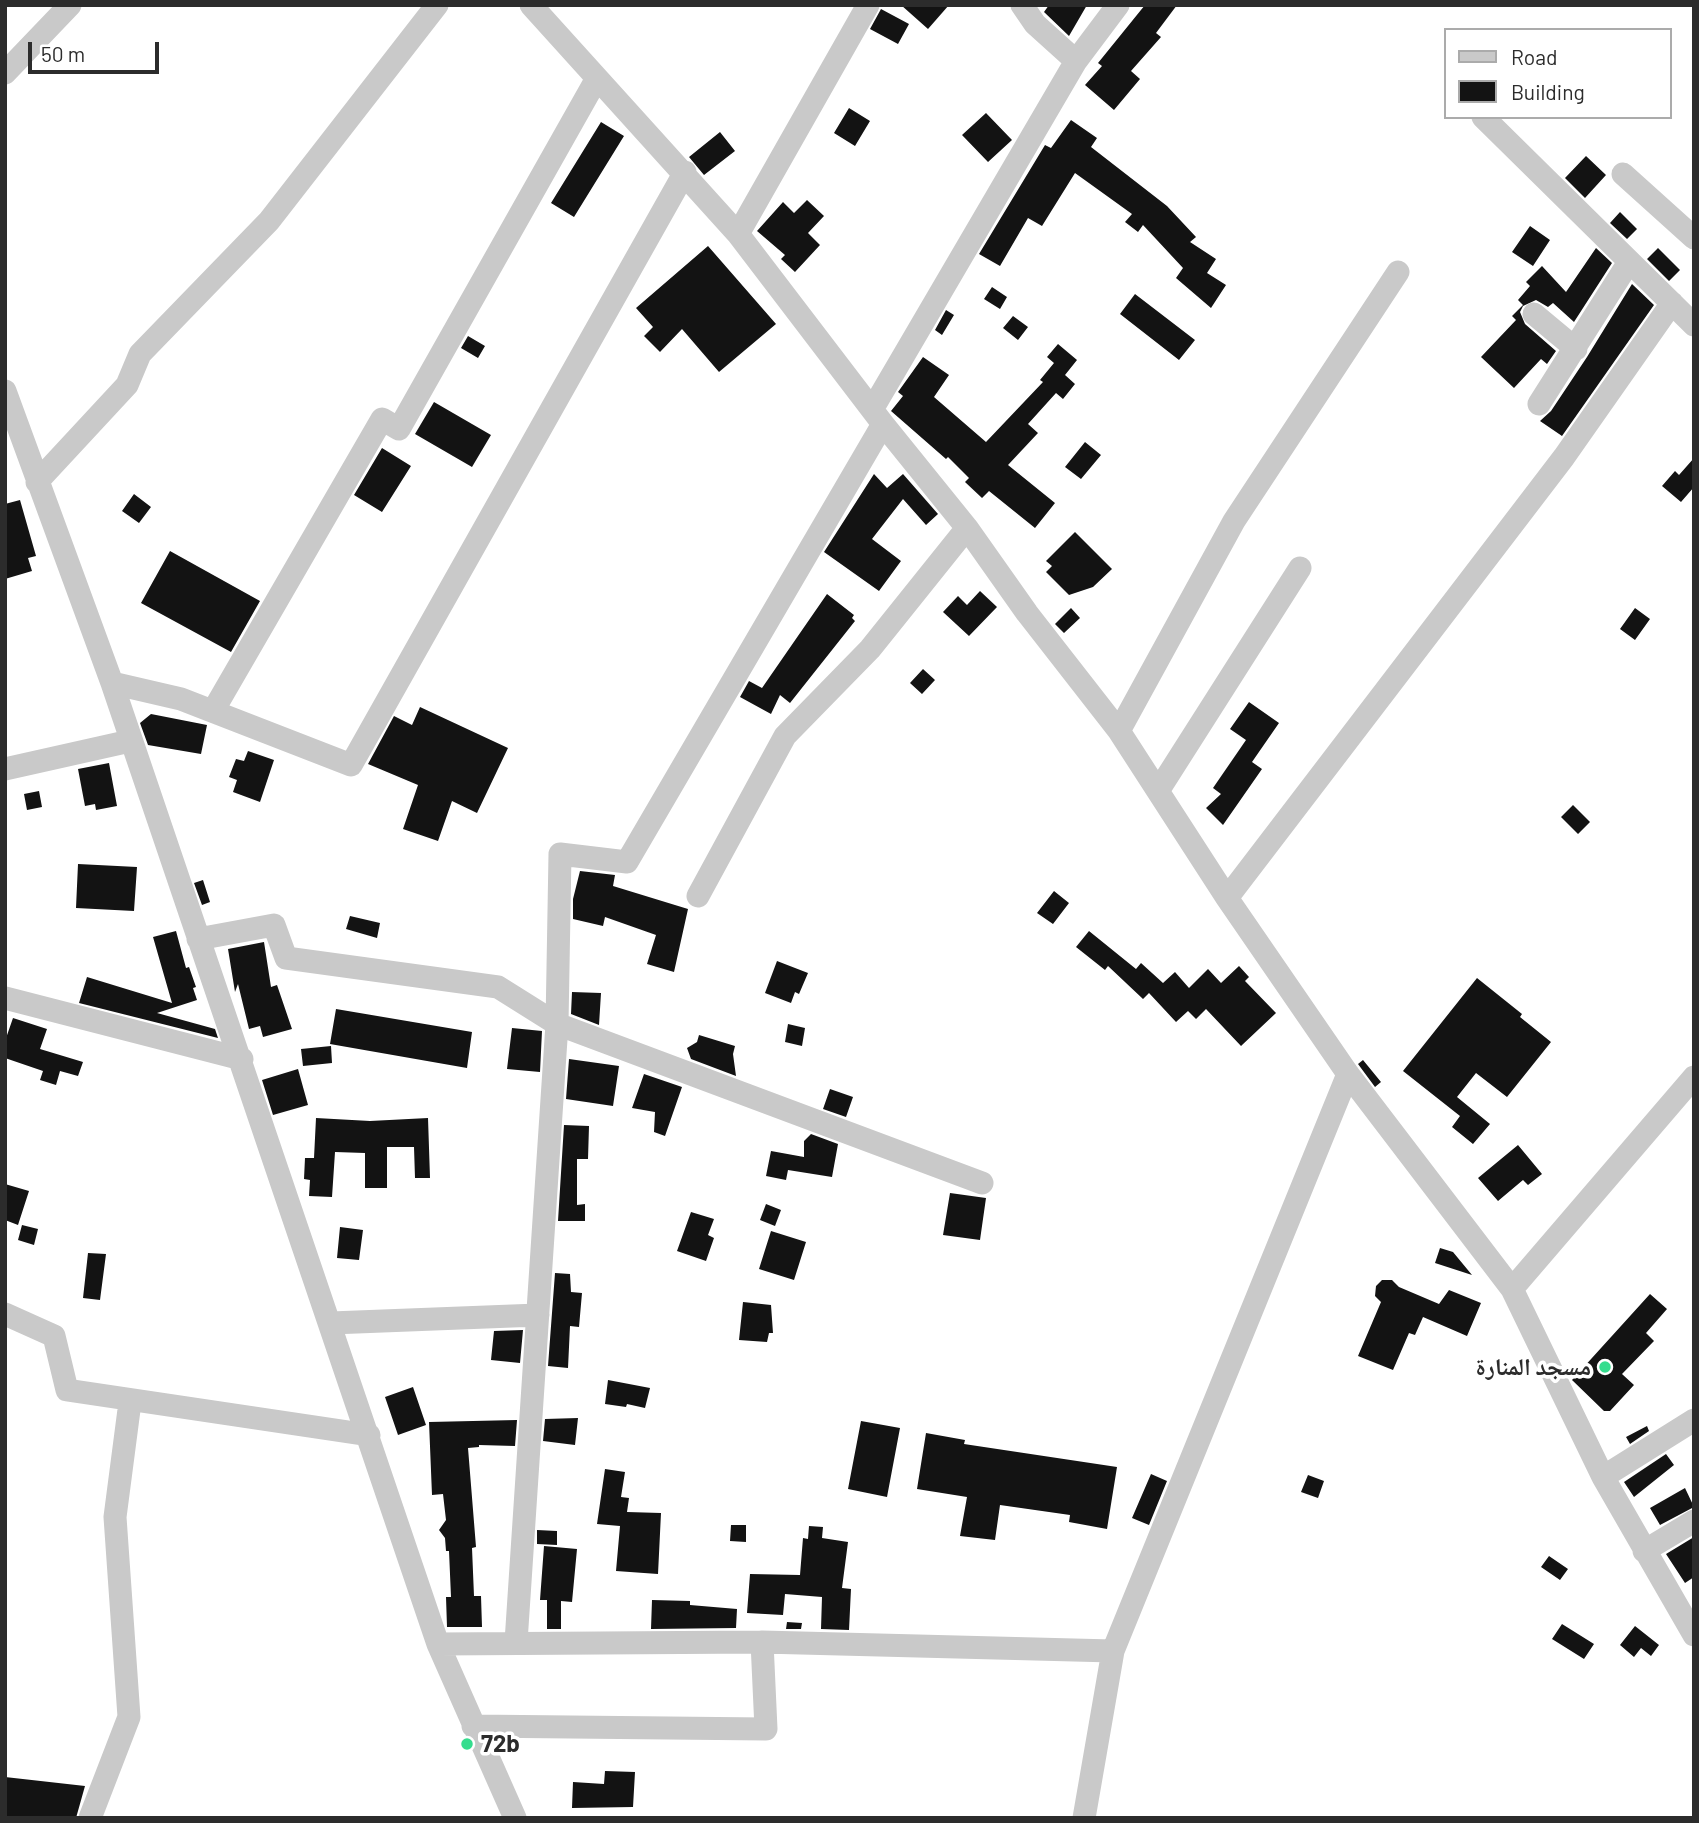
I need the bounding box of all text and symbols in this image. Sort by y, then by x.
scale bar [32,28,163,72]
legend [1444,28,1671,119]
text: 50 m [41,41,85,66]
text: Road [1511,44,1557,69]
text: Building [1511,79,1585,104]
place label: مسجد المنارة [1476,1353,1591,1381]
marker: مسجد المنارة [1597,1359,1613,1375]
place label: 72b [481,1730,520,1758]
marker: 72b [459,1736,475,1752]

